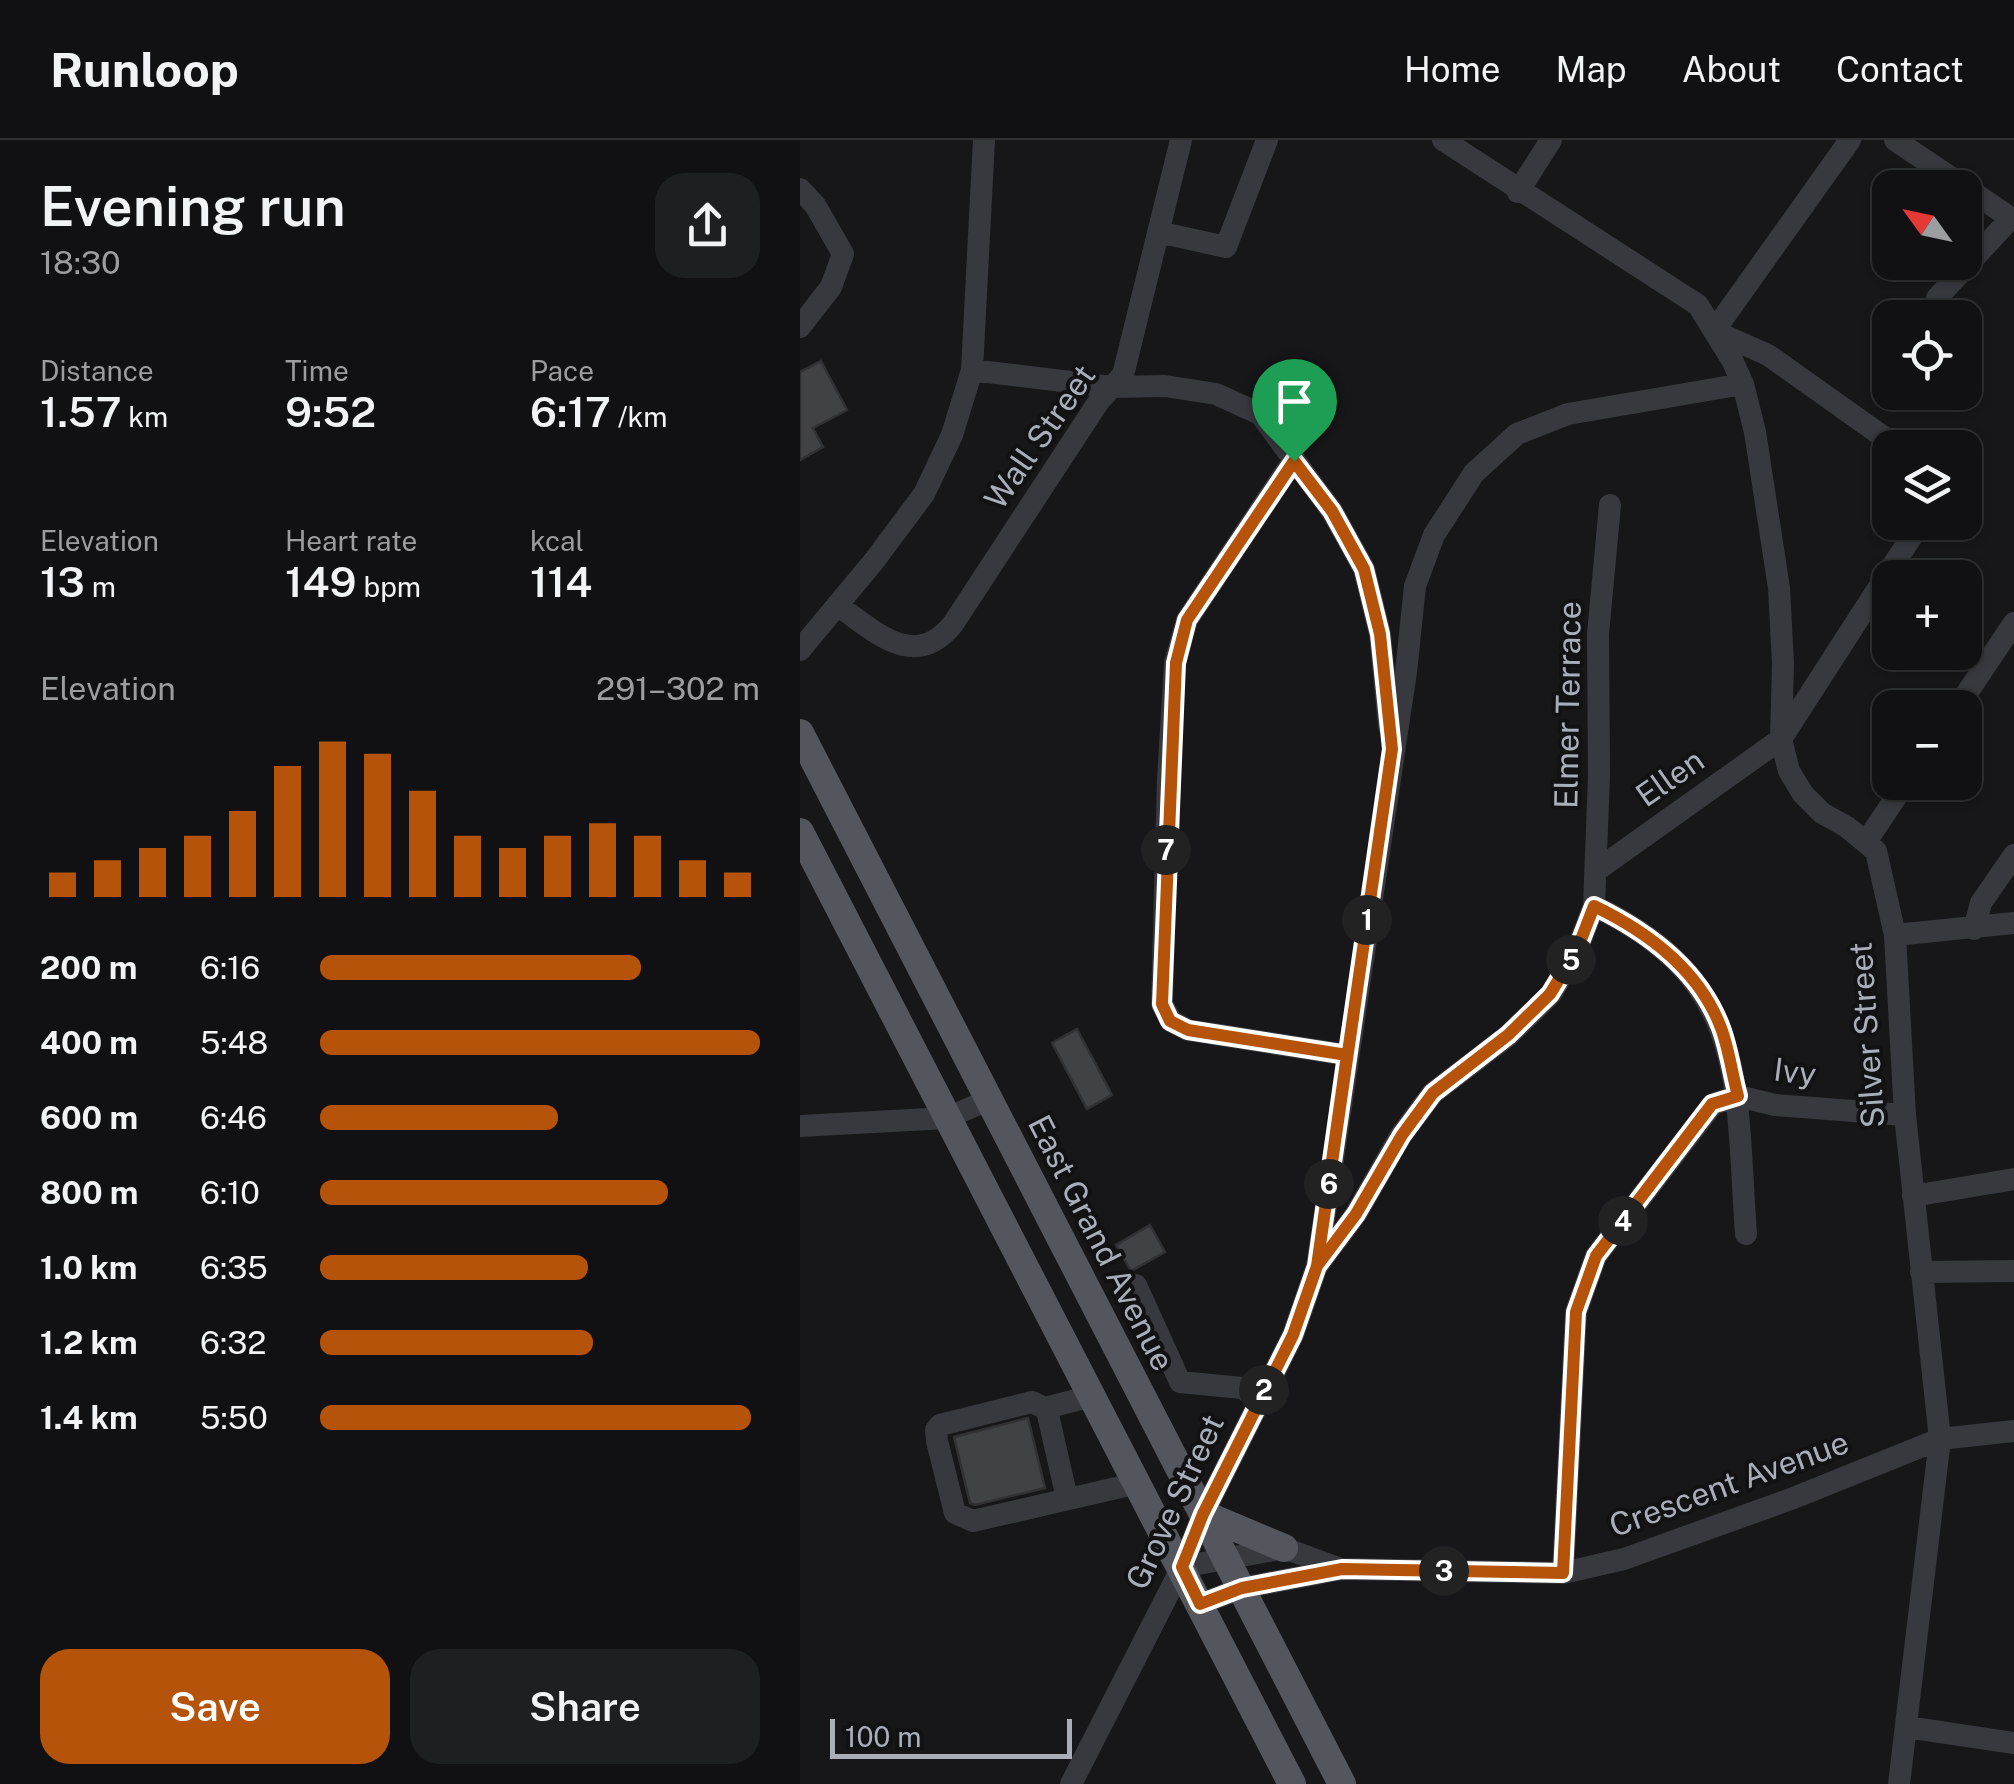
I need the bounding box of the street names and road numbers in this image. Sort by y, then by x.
street label: Wall Street [977,358,1103,516]
street label: Elmer Terrace [1547,601,1588,809]
street label: Ellen [1629,741,1711,814]
street label: Silver Street [1842,941,1891,1129]
street label: Ivy [1772,1051,1818,1092]
street label: East Grand Avenue [1021,1109,1182,1377]
street label: Grove Street [1118,1409,1231,1595]
street label: Crescent Avenue [1604,1423,1853,1544]

